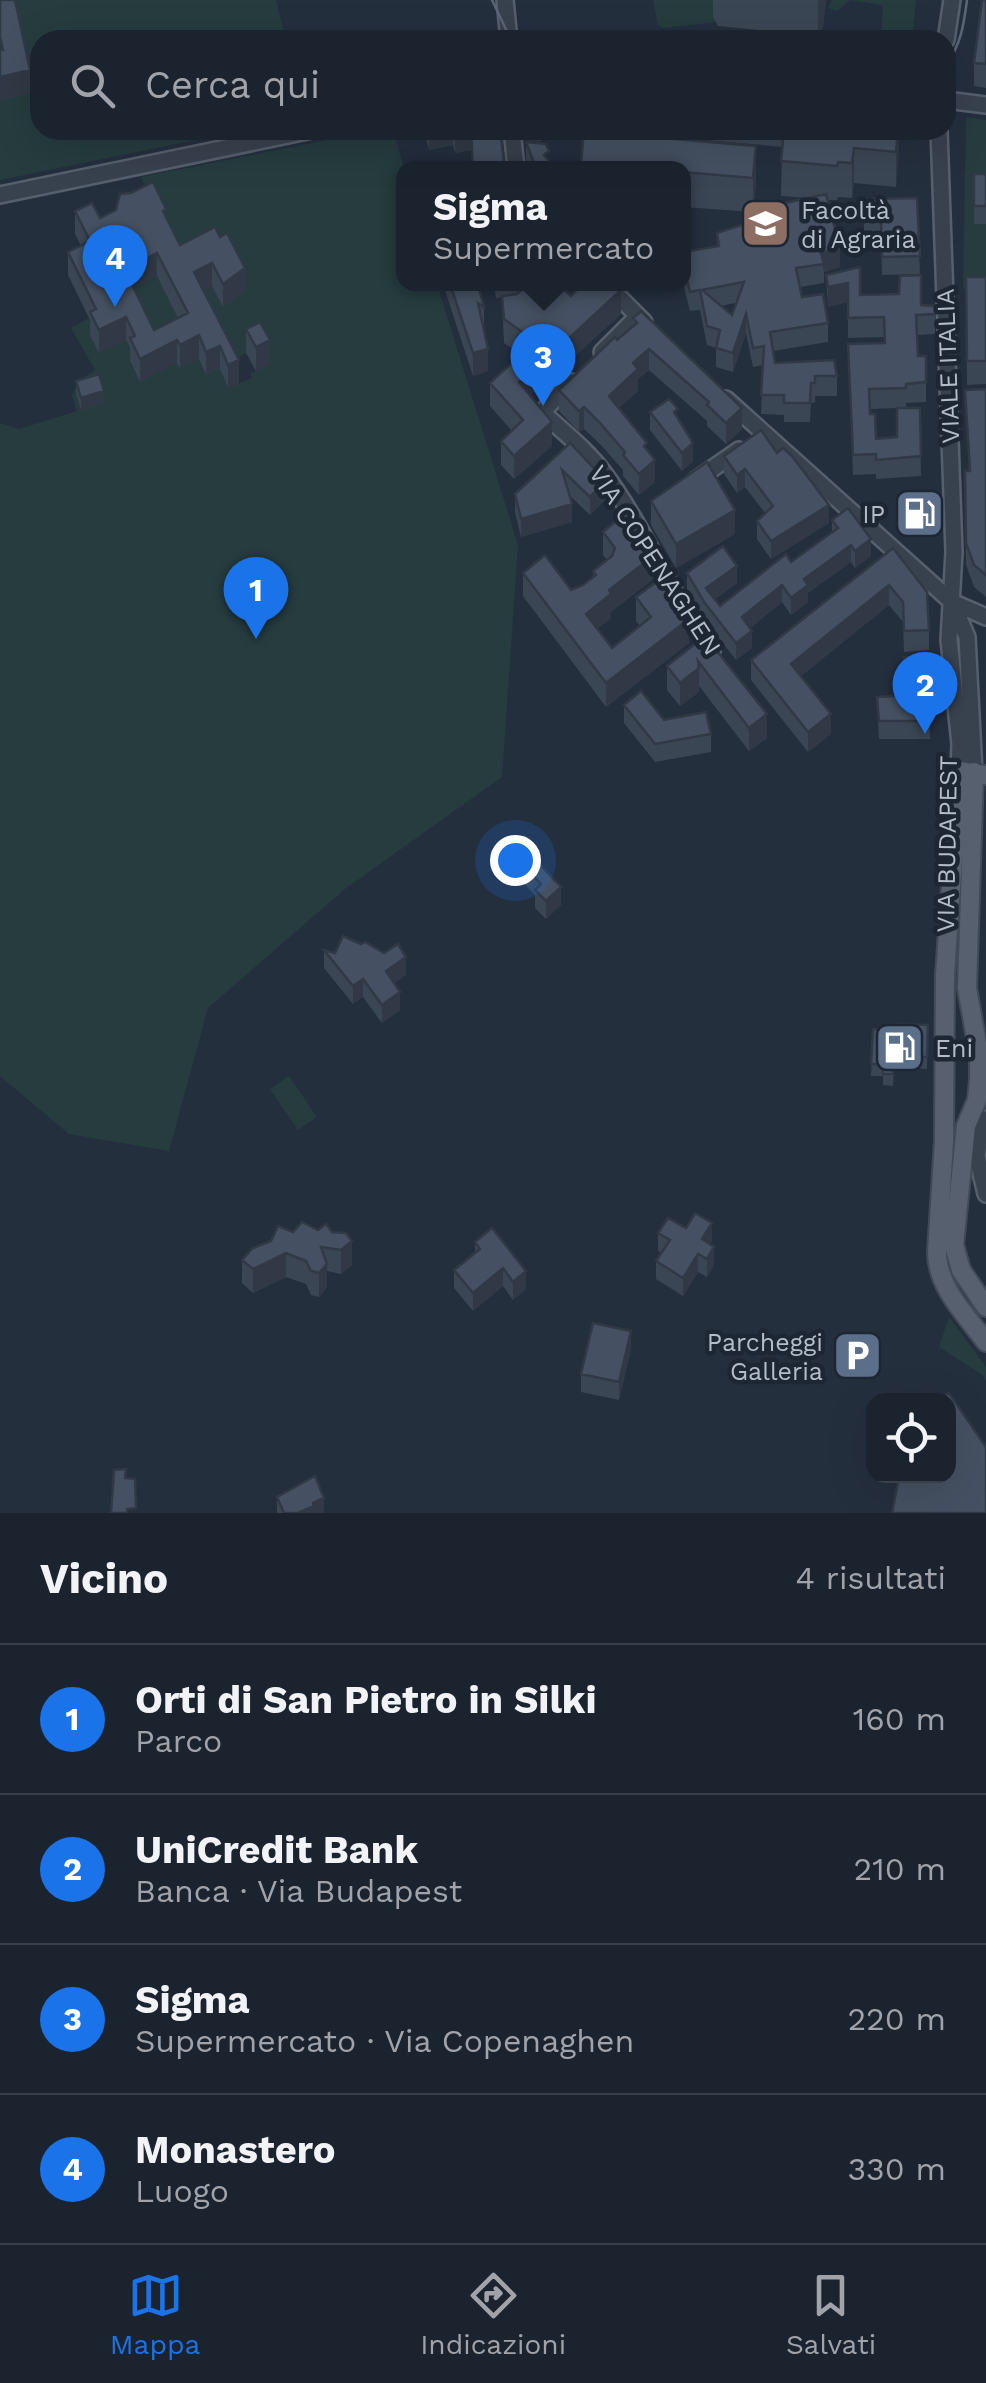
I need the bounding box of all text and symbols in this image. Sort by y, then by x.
search box [30,30,956,140]
icon: search [65,58,120,113]
text: Cerca qui [145,63,320,107]
popup [396,161,691,291]
text: Sigma [433,185,547,229]
place label: Facoltà di Agraria [801,196,916,254]
school or university icon: Facoltà di Agraria [740,198,792,250]
pin: 4 [82,224,148,307]
text: Supermercato [433,229,654,267]
street label: VIALE ITALIA [931,288,965,444]
pin: 3 [510,324,576,406]
street label: VIA COPENAGHEN [583,460,727,660]
fuel station icon: IP [894,488,946,540]
place label: IP [862,500,885,529]
pin: 1 [224,556,288,639]
pin: 2 [892,652,958,734]
street label: VIA BUDAPEST [931,755,963,933]
your location [490,835,541,886]
fuel station icon: Eni [874,1022,926,1074]
place label: Eni [935,1034,973,1063]
place label: Parcheggi Galleria [707,1328,823,1386]
parking icon: Parcheggi Galleria [832,1330,884,1382]
map controls [866,1393,956,1483]
button: locate [866,1393,956,1483]
text: Vicino [40,1554,168,1603]
text: 4 risultati [795,1559,946,1597]
text: Orti di San Pietro in Silki [135,1678,597,1722]
text: 1 [66,1700,79,1738]
text: 160 m [853,1700,946,1738]
text: Parco [135,1722,222,1760]
text: UniCredit Bank [135,1828,418,1872]
text: 2 [63,1850,82,1888]
text: 210 m [854,1850,946,1888]
text: Banca · Via Budapest [135,1872,462,1910]
text: Sigma [135,1978,250,2022]
text: 3 [63,2000,82,2038]
text: 220 m [847,2000,946,2038]
text: Supermercato · Via Copenaghen [135,2022,634,2060]
text: Monastero [135,2128,336,2172]
text: 4 [62,2150,83,2188]
text: 330 m [847,2150,946,2188]
text: Luogo [135,2172,229,2210]
tab: Mappa [110,2268,200,2361]
tab: Indicazioni [420,2268,566,2361]
tab: Salvati [786,2268,876,2361]

